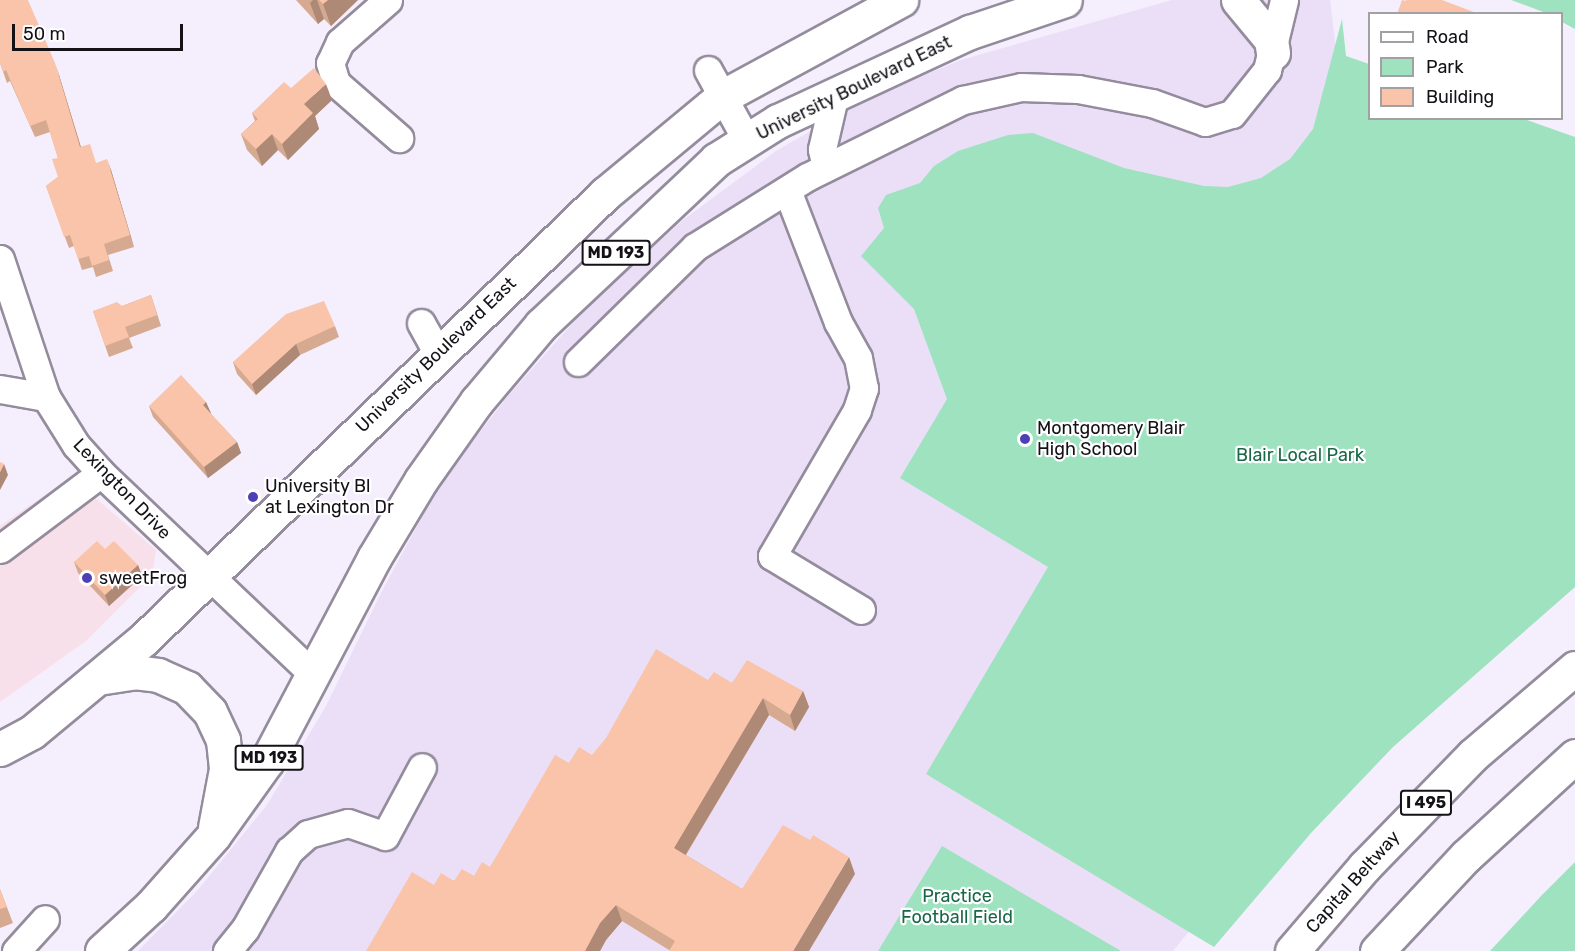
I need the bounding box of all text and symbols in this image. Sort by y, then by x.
scale bar [15,12,186,50]
legend [1368,12,1563,120]
text: 50 m [23,23,66,45]
text: Road [1426,26,1469,48]
street label: University Boulevard East [753,31,955,145]
text: Park [1426,56,1463,78]
text: Building [1426,86,1494,108]
road number: MD 193 [582,240,650,266]
street label: University Boulevard East [351,273,521,437]
place label: Montgomery Blair High School [1037,418,1185,460]
marker: Montgomery Blair High School [1018,432,1032,446]
street label: Lexington Drive [69,434,175,544]
park label: Blair Local Park [1236,444,1364,466]
place label: University Bl at Lexington Dr [265,476,394,518]
marker: University Bl at Lexington Dr [246,490,260,504]
place label: sweetFrog [99,567,187,589]
marker: sweetFrog [80,571,94,585]
road number: MD 193 [234,745,304,771]
road number: I 495 [1399,790,1453,816]
street label: Capital Beltway [1301,826,1405,938]
park label: Practice Football Field [901,886,1013,928]

